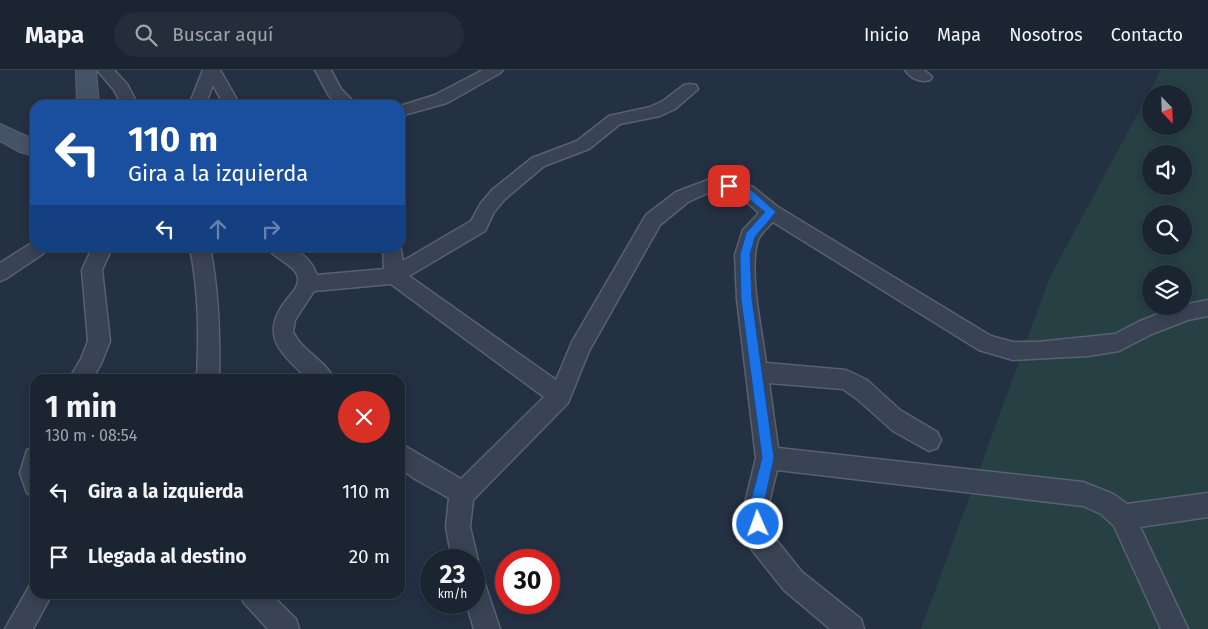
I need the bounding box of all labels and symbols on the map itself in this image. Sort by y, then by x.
north arrow [1142,85,1192,135]
pin [708,165,750,207]
position arrow [731,497,783,549]
speed limit sign: 30 [495,549,560,614]

